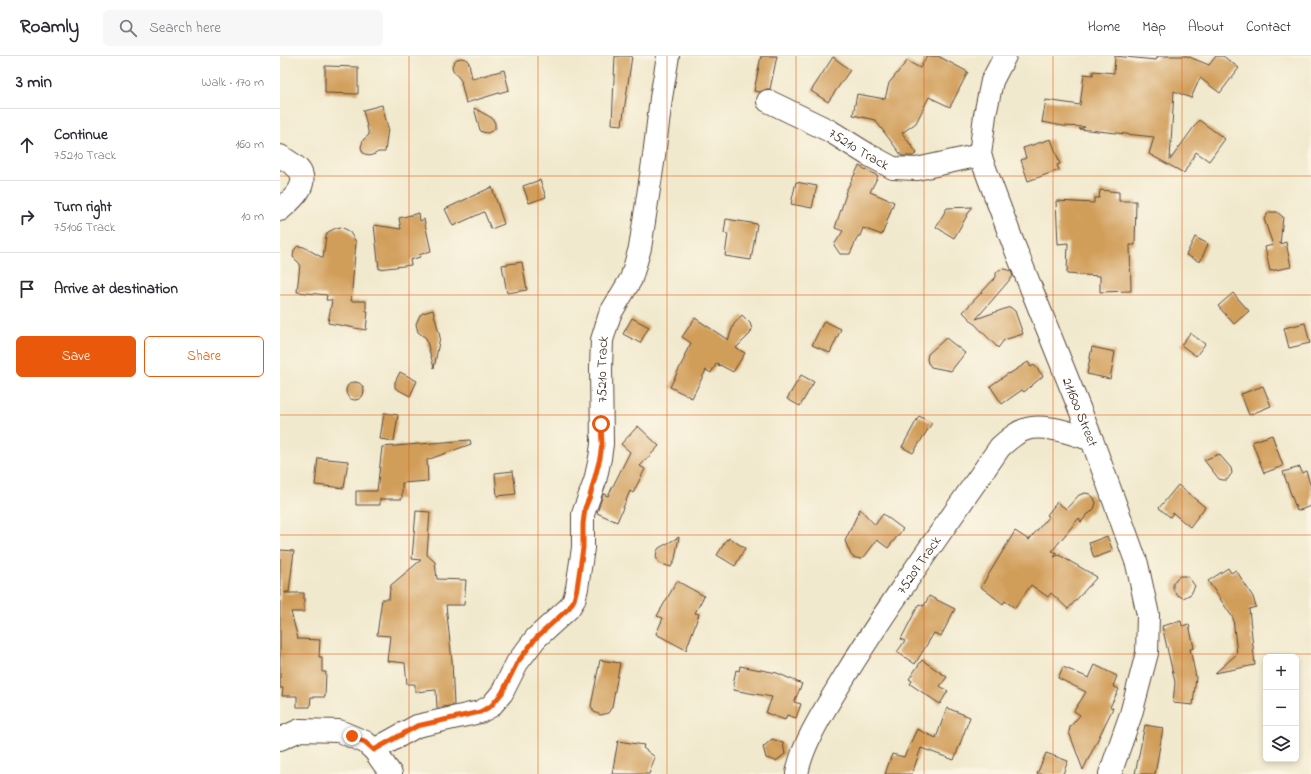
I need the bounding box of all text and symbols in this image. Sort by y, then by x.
search box [103,10,383,46]
text: Roamly [20,14,79,41]
icon: search [117,17,139,39]
text: Search here [149,17,221,39]
text: Home [1088,17,1120,38]
text: Map [1142,17,1166,38]
text: About [1188,17,1224,38]
text: Contact [1246,17,1291,38]
text: 3 min [16,70,52,95]
text: Walk · 170 m [201,73,264,92]
text: Continue [54,124,108,146]
street label: 75210 Track [824,124,893,176]
icon: ahead [16,134,38,156]
text: 160 m [235,135,264,154]
text: 75210 Track [54,146,116,165]
text: Turn right [54,196,112,218]
icon: right [16,206,38,228]
text: 10 m [241,207,264,226]
text: 75106 Track [54,218,115,237]
icon: arrive [16,278,38,300]
text: Arrive at destination [54,278,178,300]
street label: 75210 Track [592,332,615,403]
button: Save [16,336,136,377]
button: Share [144,336,264,377]
street label: 211600 Street [1056,375,1103,450]
route start [592,415,610,433]
street label: 75209 Track [892,531,947,599]
map controls [1263,654,1299,762]
button: + [1263,654,1299,690]
button: − [1263,690,1299,726]
button: layers [1263,726,1299,762]
route end [343,727,361,745]

